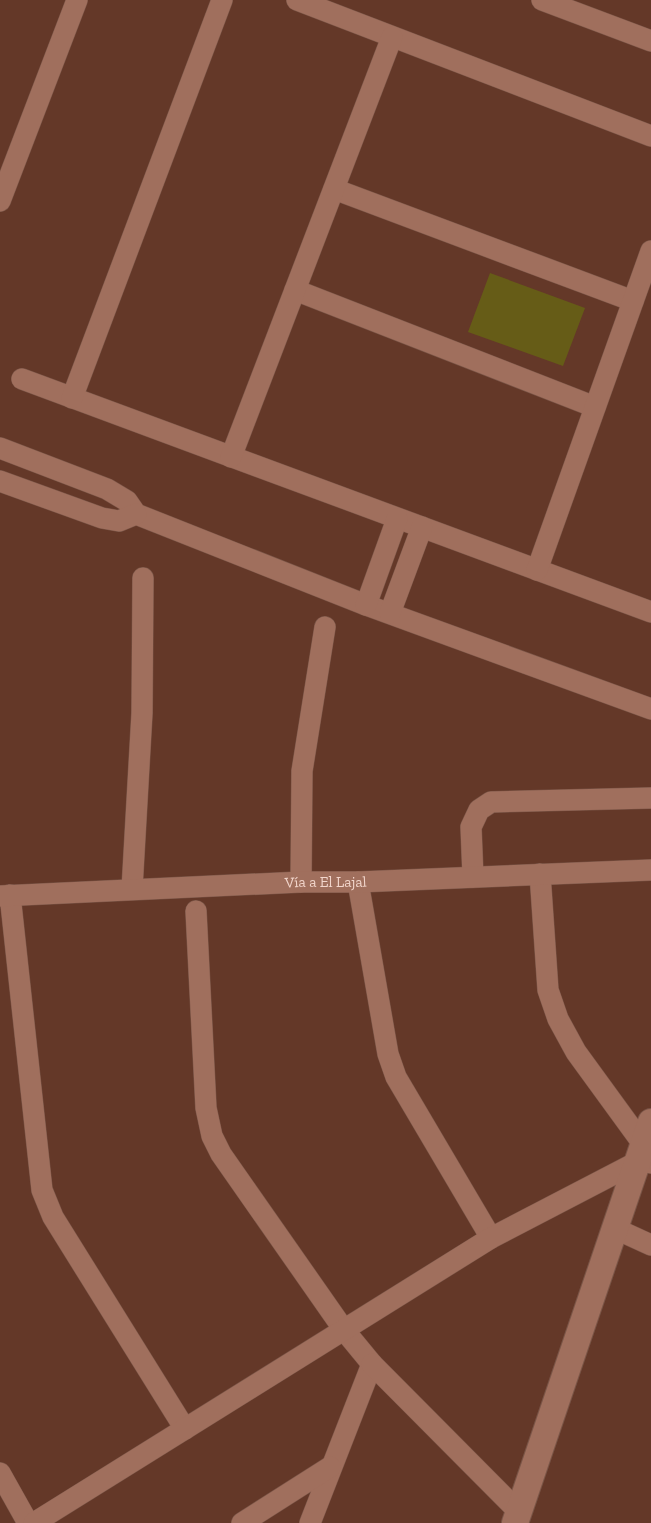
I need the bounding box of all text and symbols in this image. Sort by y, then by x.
street label: Vía a El Lajal [283,873,367,892]

